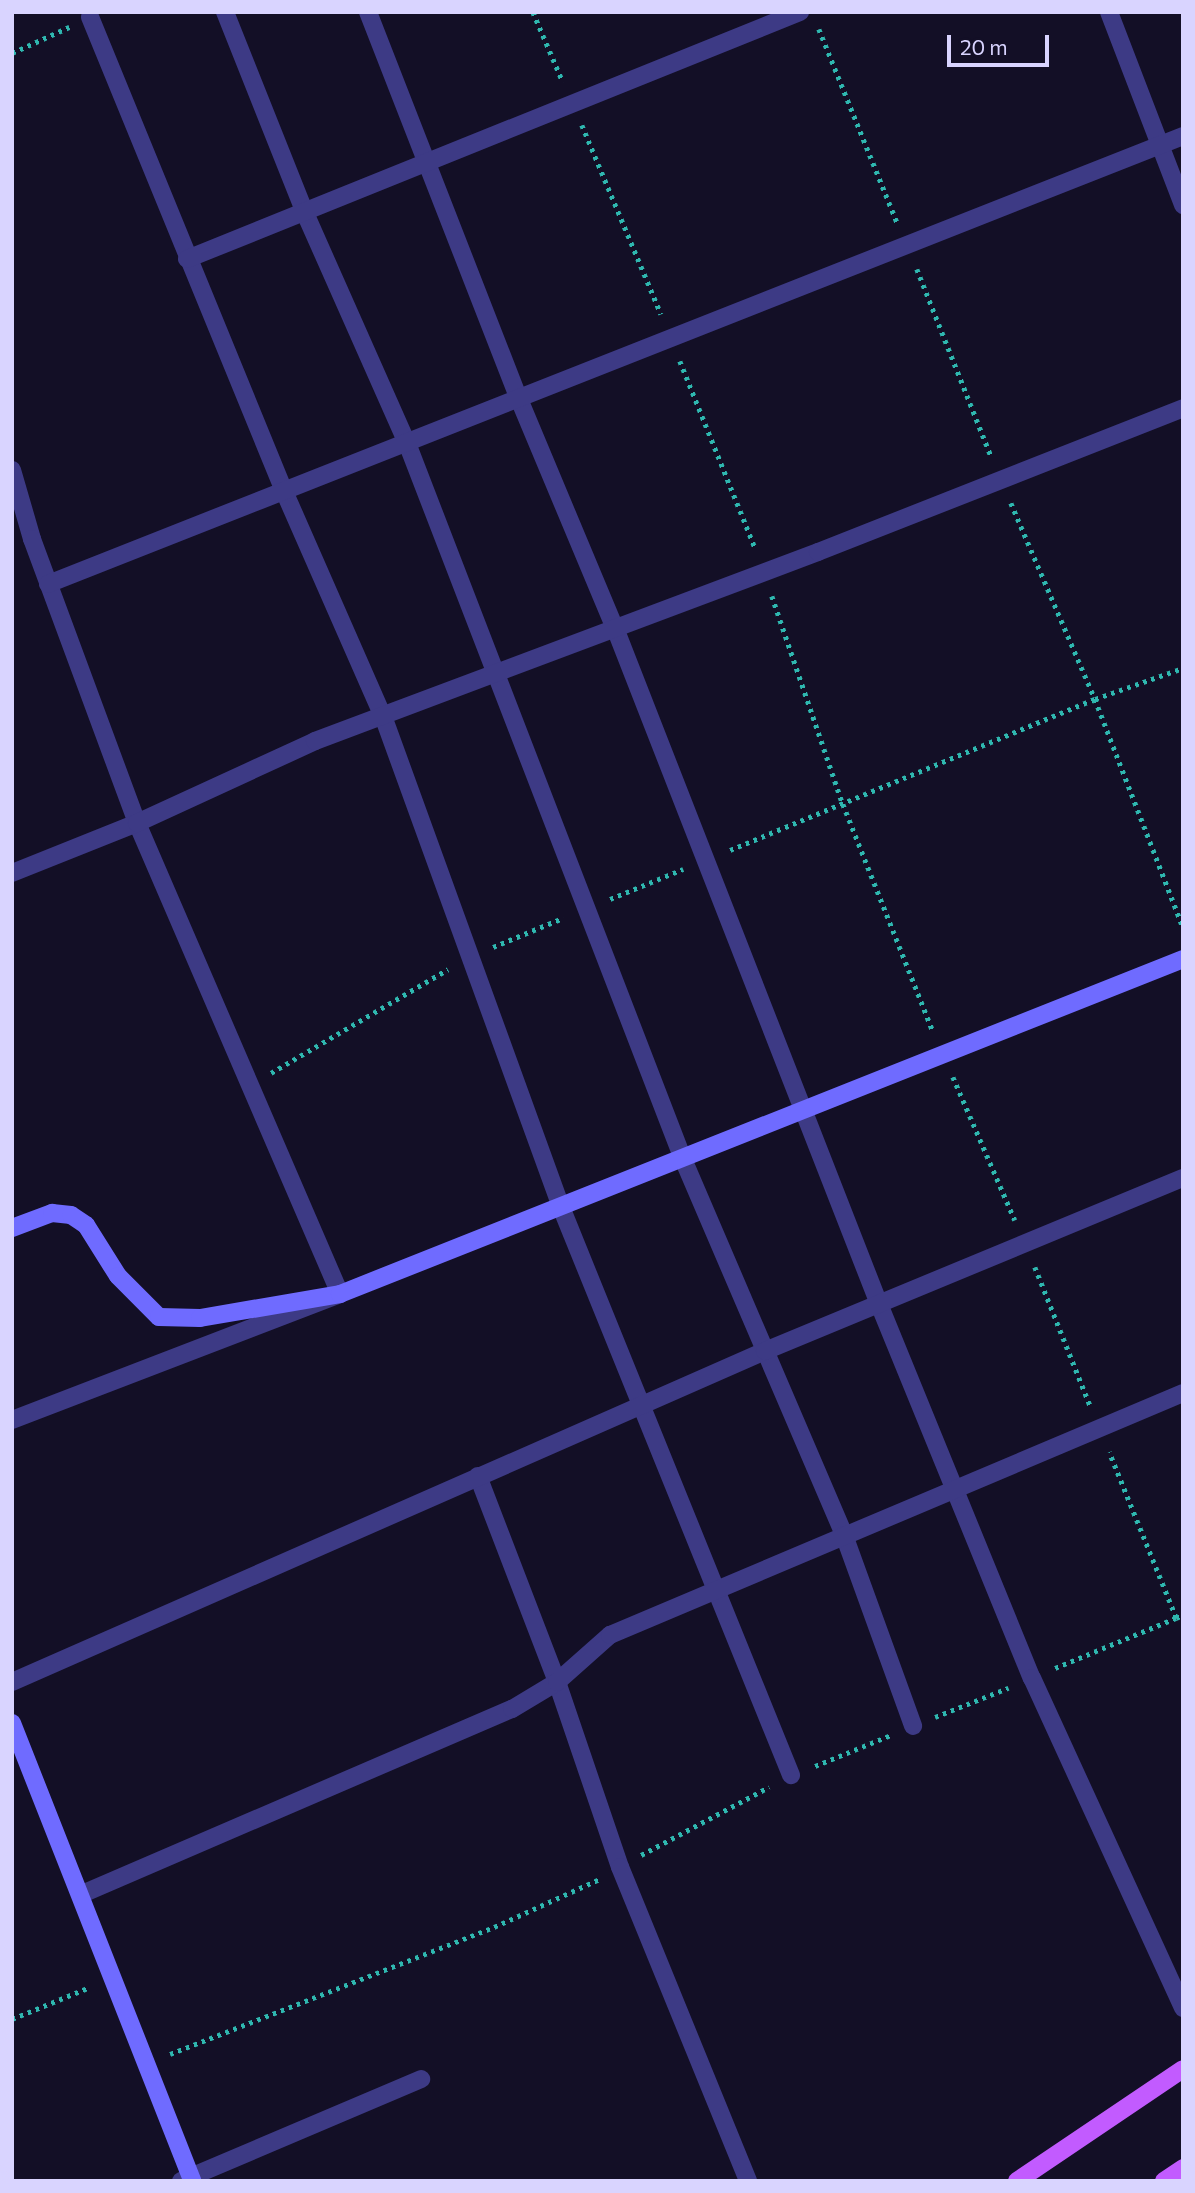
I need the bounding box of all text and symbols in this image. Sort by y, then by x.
scale bar [950,21,1052,65]
text: 20 m [960,34,1008,59]

